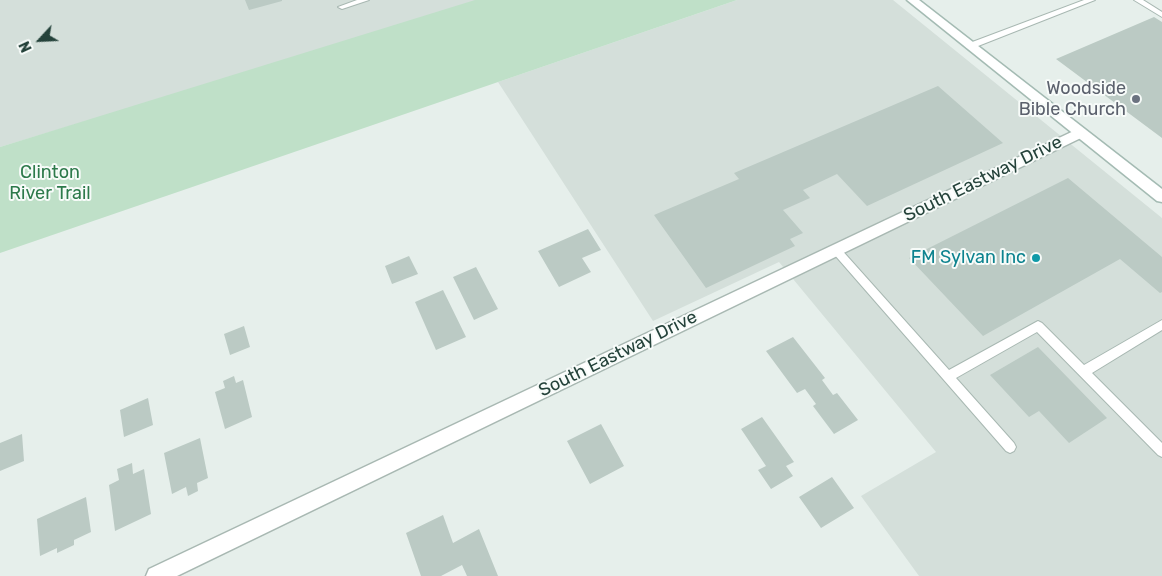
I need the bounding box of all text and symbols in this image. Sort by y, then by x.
north arrow [15,15,65,65]
text: N [16,38,36,55]
place label: Woodside Bible Church [1019,78,1126,120]
marker: Woodside Bible Church [1130,93,1142,105]
street label: South Eastway Drive [900,131,1066,227]
park label: Clinton River Trail [9,162,91,204]
place label: FM Sylvan Inc [911,247,1026,269]
marker: FM Sylvan Inc [1030,252,1042,264]
street label: South Eastway Drive [535,306,701,402]

